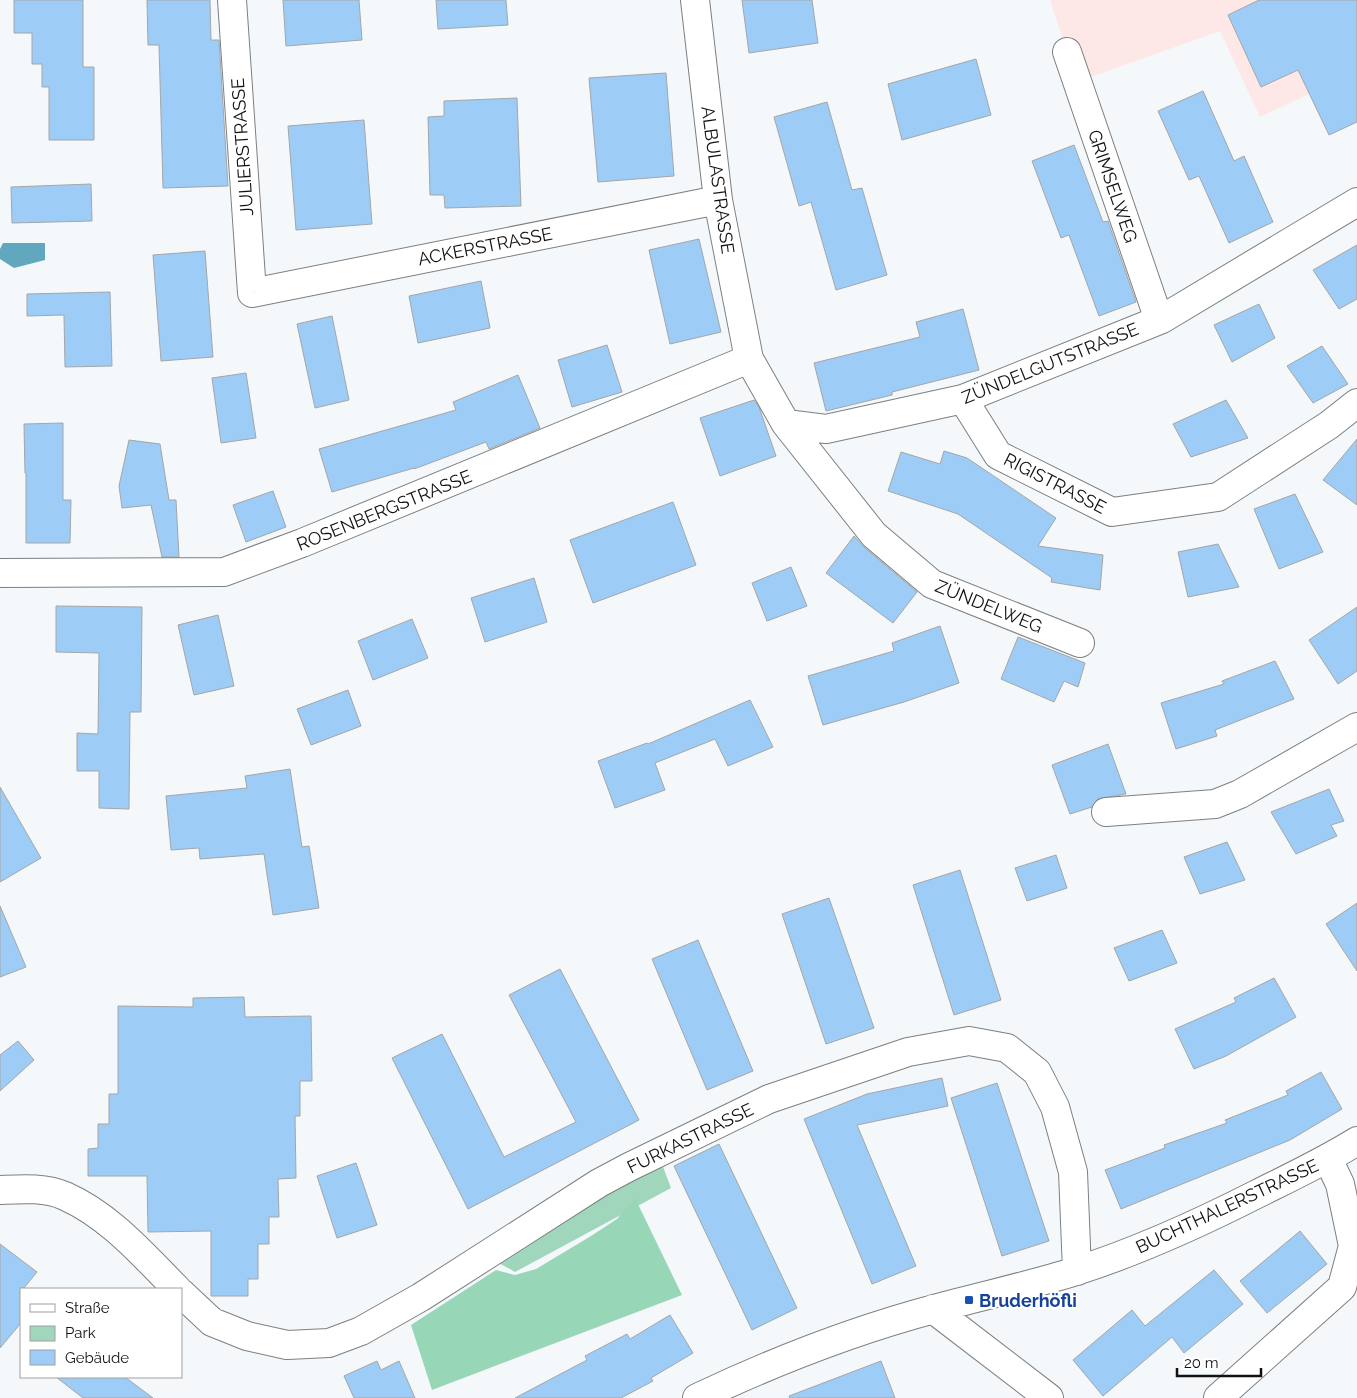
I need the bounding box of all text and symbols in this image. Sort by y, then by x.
street label: JULIERSTRASSE [227,77,257,217]
street label: ALBULASTRASSE [697,105,739,255]
street label: GRIMSELWEG [1084,127,1142,245]
street label: ACKERSTRASSE [416,223,554,269]
street label: ZÜNDELGUTSTRASSE [959,318,1141,408]
street label: RIGISTRASSE [1000,448,1110,518]
street label: ROSENBERGSTRASSE [293,465,475,555]
street label: ZÜNDELWEG [932,575,1046,637]
street label: FURKASTRASSE [623,1098,757,1178]
street label: BUCHTHALERSTRASSE [1132,1154,1322,1258]
legend [20,1288,182,1378]
place label: Bruderhöfli [979,1290,1077,1311]
marker: Bruderhöfli [963,1294,975,1306]
text: Straße [65,1299,110,1317]
text: Park [65,1324,96,1342]
scale bar [1177,1346,1261,1378]
text: Gebäude [65,1349,129,1367]
text: 20 m [1184,1354,1219,1372]

